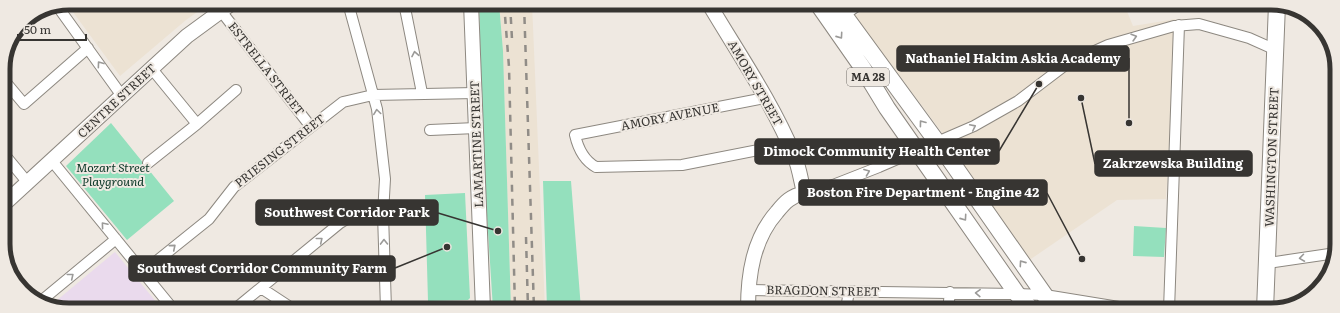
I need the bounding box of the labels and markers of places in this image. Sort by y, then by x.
callout: Nathaniel Hakim Askia Academy [897,46,1129,71]
callout: Dimock Community Health Center [755,139,999,164]
callout: Zakrzewska Building [1095,151,1252,176]
callout: Boston Fire Department - Engine 42 [799,180,1047,205]
callout: Southwest Corridor Park [256,200,438,225]
callout: Southwest Corridor Community Farm [129,256,395,281]

